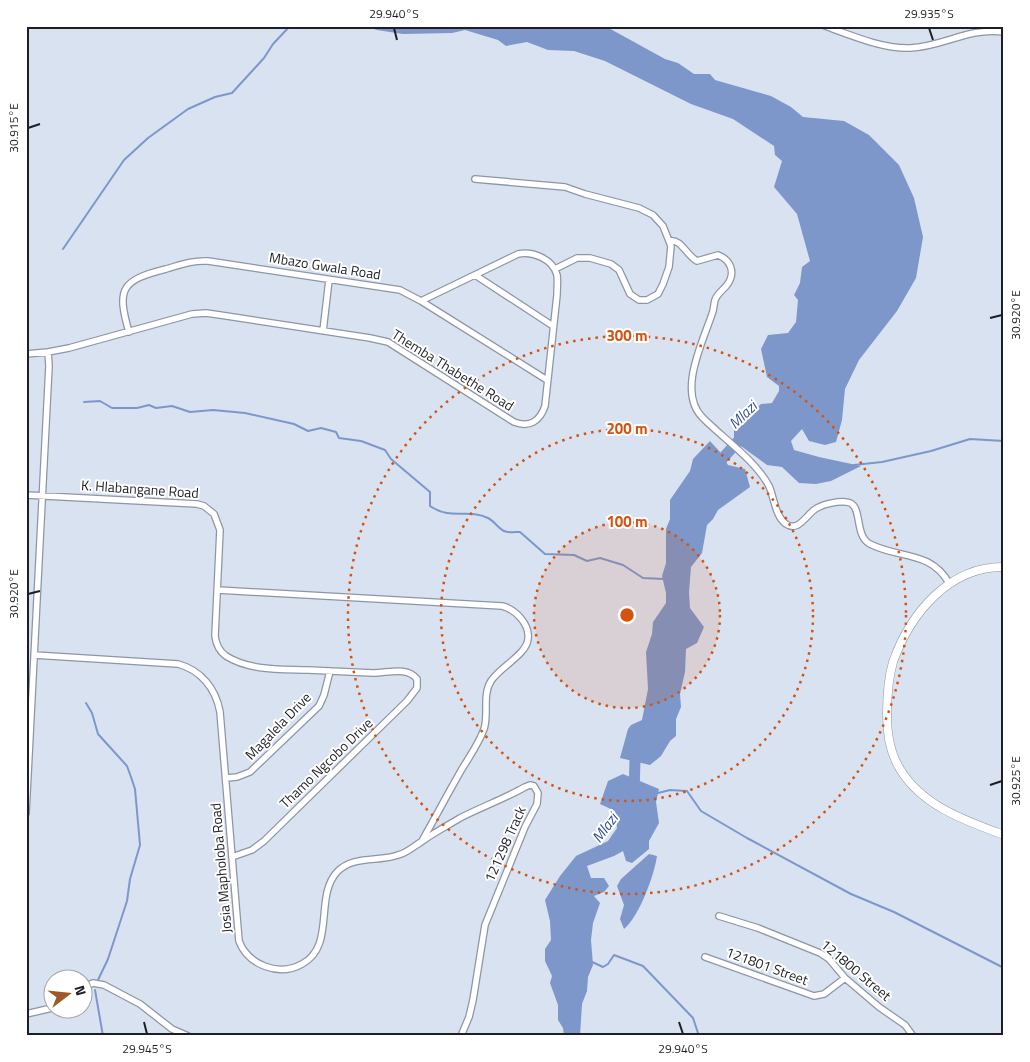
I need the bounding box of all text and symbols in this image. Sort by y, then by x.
text: 29.940°S [369,4,419,23]
text: 29.935°S [904,4,954,23]
text: 30.915°E [4,103,23,153]
street label: Mbazo Gwala Road [268,246,382,285]
text: 30.920°E [1006,290,1025,340]
street label: Themba Thabethe Road [388,323,518,416]
text: 300 m [606,324,648,347]
water label: Mlazi [723,394,763,434]
text: 200 m [606,417,648,440]
street label: K. Hlabangane Road [81,474,200,503]
text: 100 m [606,510,648,533]
text: 30.920°E [4,569,23,619]
centre of rings [618,606,636,624]
street label: Magalela Drive [240,687,315,764]
street label: Thamo Ngcobo Drive [274,713,377,813]
text: 30.925°E [1006,756,1025,806]
street label: Josia Mapholoba Road [204,802,237,934]
street label: 121298 Track [478,802,531,885]
water label: Mlazi [586,807,624,847]
street label: 121800 Street [817,934,896,1005]
street label: 121801 Street [723,941,811,990]
north arrow [42,970,92,1020]
text: N [70,983,92,998]
text: 29.945°S [122,1039,172,1058]
text: 29.940°S [658,1039,708,1058]

